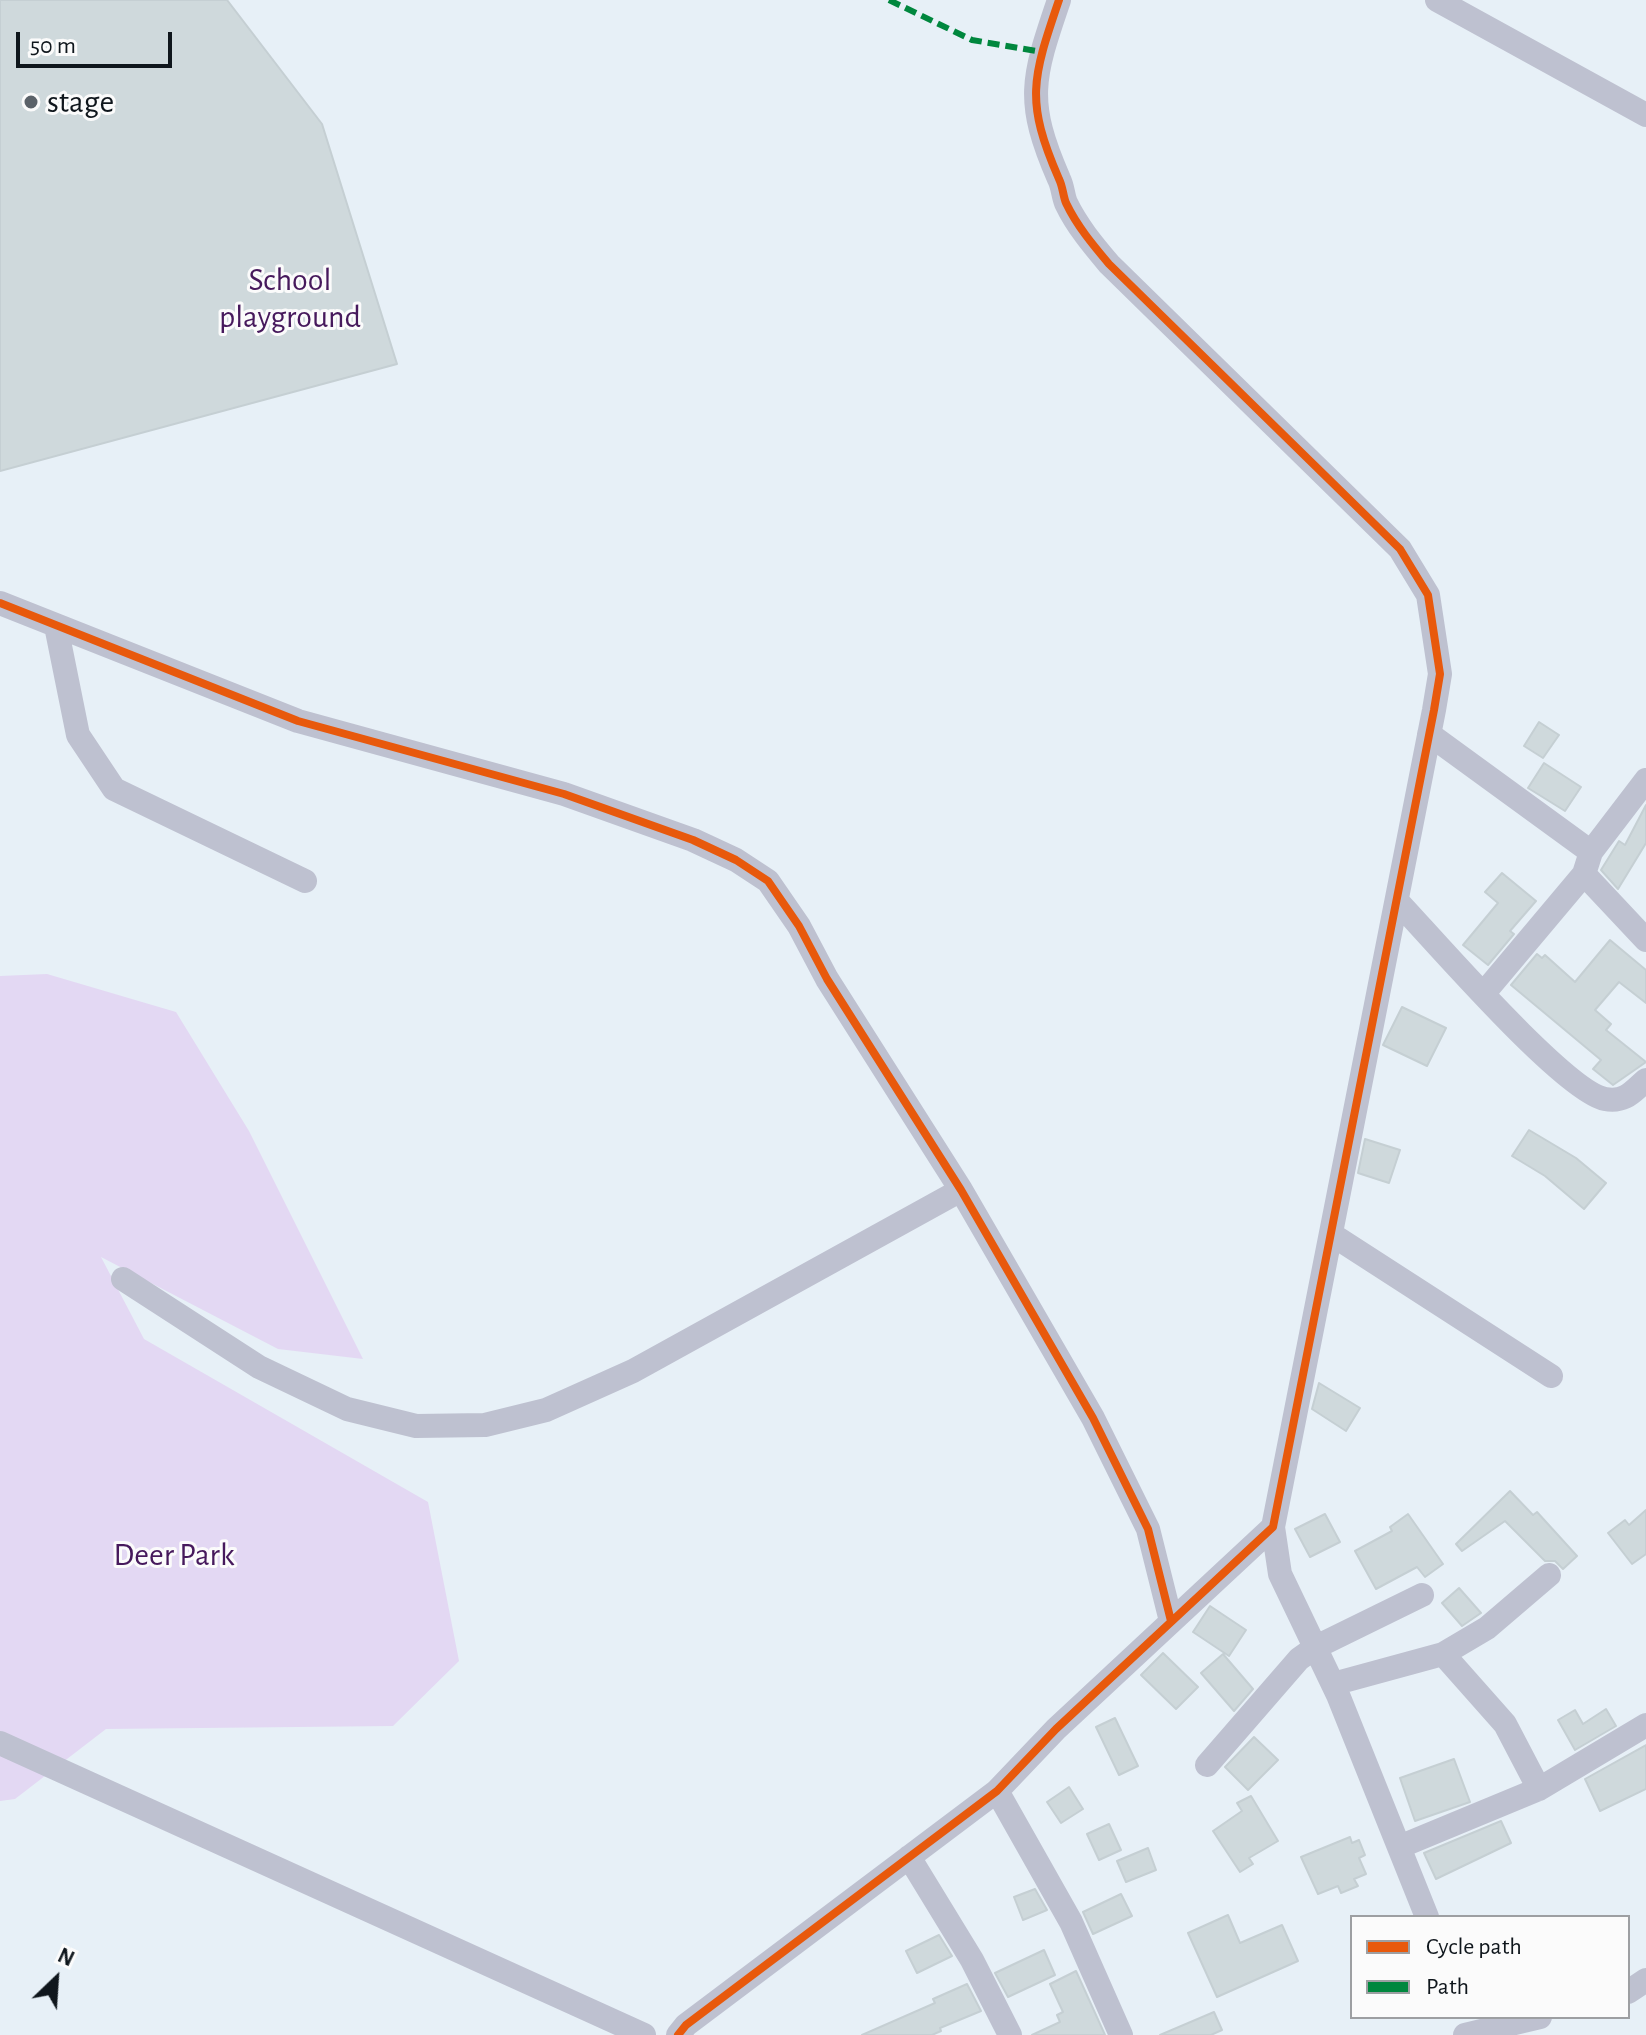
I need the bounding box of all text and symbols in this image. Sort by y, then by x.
scale bar [20,16,176,66]
text: 50 m [30,34,76,58]
place label: stage [47,83,114,121]
marker: stage [22,93,40,111]
park label: School playground [219,261,361,336]
park label: Deer Park [113,1536,235,1574]
legend [1350,1915,1630,2019]
text: Cycle path [1426,1935,1522,1959]
north arrow [16,1939,96,2019]
text: N [55,1944,78,1970]
text: Path [1426,1975,1469,1999]

